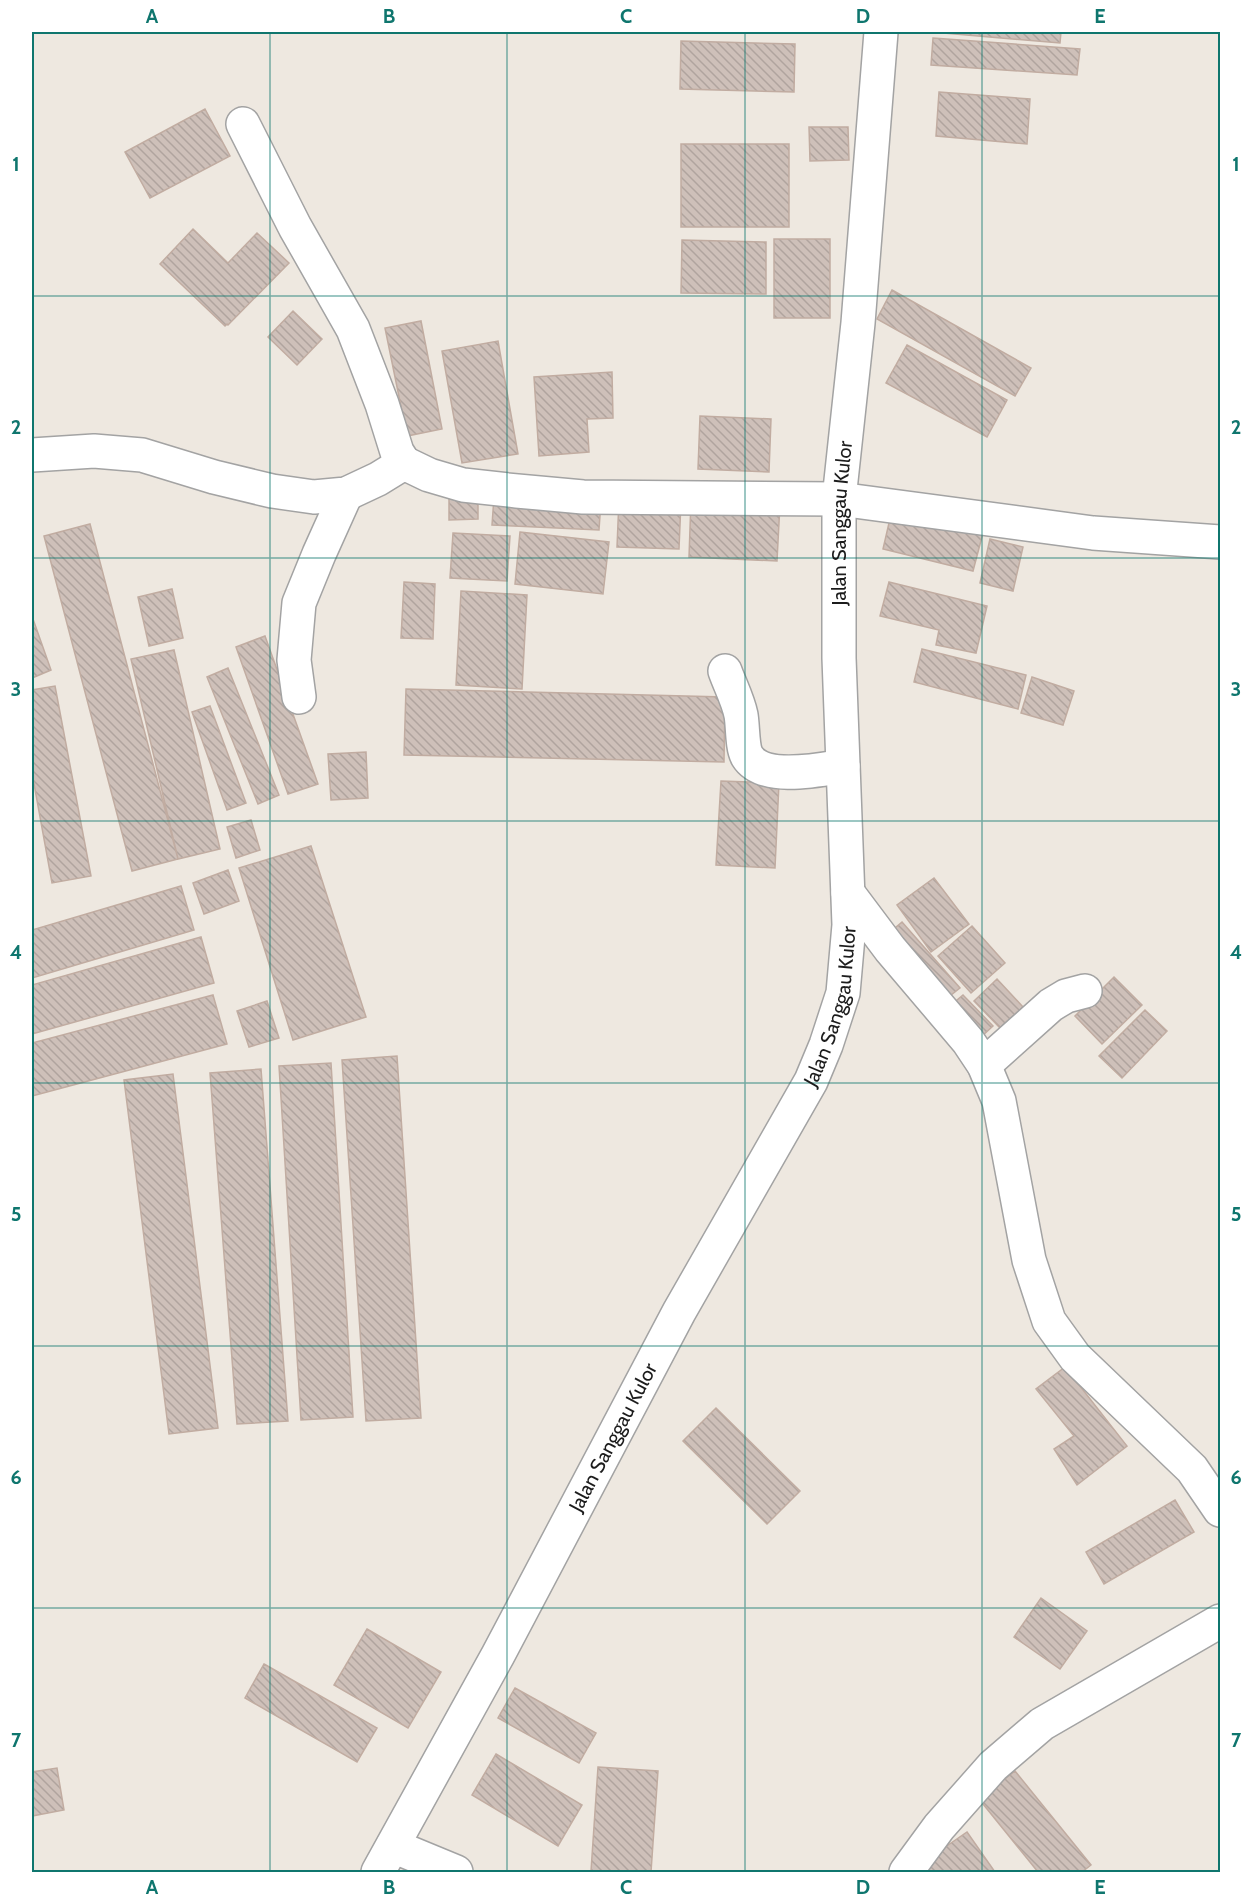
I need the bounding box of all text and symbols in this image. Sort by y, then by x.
text: A [146,4,159,28]
text: B [383,4,395,28]
text: C [620,4,632,28]
text: D [856,4,870,28]
text: E [1094,4,1106,28]
text: 1 [12,152,20,176]
text: 1 [1232,152,1240,176]
text: 2 [11,415,21,439]
text: 2 [1231,415,1241,439]
street label: Jalan Sanggau Kulor [827,439,857,606]
text: 3 [11,677,21,701]
text: 3 [1231,677,1241,701]
street label: Jalan Sanggau Kulor [798,925,861,1092]
text: 4 [10,940,22,964]
text: 4 [1230,940,1242,964]
text: 5 [11,1202,21,1226]
text: 5 [1231,1202,1241,1226]
street label: Jalan Sanggau Kulor [563,1358,662,1517]
text: 6 [10,1465,22,1489]
text: 6 [1230,1465,1242,1489]
text: 7 [11,1728,22,1752]
text: 7 [1231,1728,1242,1752]
text: A [146,1875,159,1899]
text: B [383,1875,395,1899]
text: C [620,1875,632,1899]
text: D [856,1875,870,1899]
text: E [1094,1875,1106,1899]

